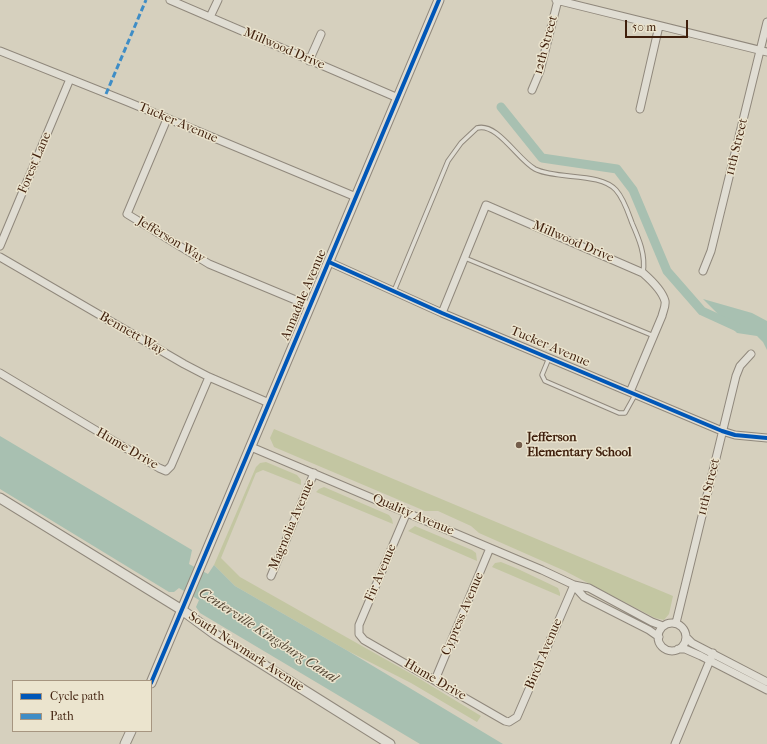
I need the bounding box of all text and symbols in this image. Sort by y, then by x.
scale bar [627,12,690,38]
street label: 12th Street [531,14,561,76]
text: 50 m [632,20,656,34]
street label: Millwood Drive [241,25,327,73]
street label: Tucker Avenue [136,99,220,147]
street label: 11th Street [722,117,752,177]
street label: Forest Lane [15,130,55,196]
street label: Jefferson Way [134,214,208,266]
street label: Millwood Drive [530,218,616,266]
street label: Annadale Avenue [278,247,330,343]
street label: Bennett Way [96,309,168,359]
street label: Tucker Avenue [508,323,592,371]
street label: Hume Drive [93,425,161,473]
place label: Jefferson Elementary School [527,430,632,461]
marker: Jefferson Elementary School [514,440,524,450]
street label: 11th Street [694,457,724,517]
street label: Magnolia Avenue [266,477,318,573]
street label: Quality Avenue [370,491,456,539]
street label: Fir Avenue [362,542,400,604]
street label: Cypress Avenue [438,570,488,658]
water label: Centerville Kingsburg Canal [195,585,341,687]
street label: South Newmark Avenue [185,609,307,695]
street label: Birch Avenue [522,616,566,692]
street label: Hume Drive [401,656,469,704]
legend [12,680,152,732]
text: Cycle path [50,689,104,703]
text: Path [50,709,74,723]

